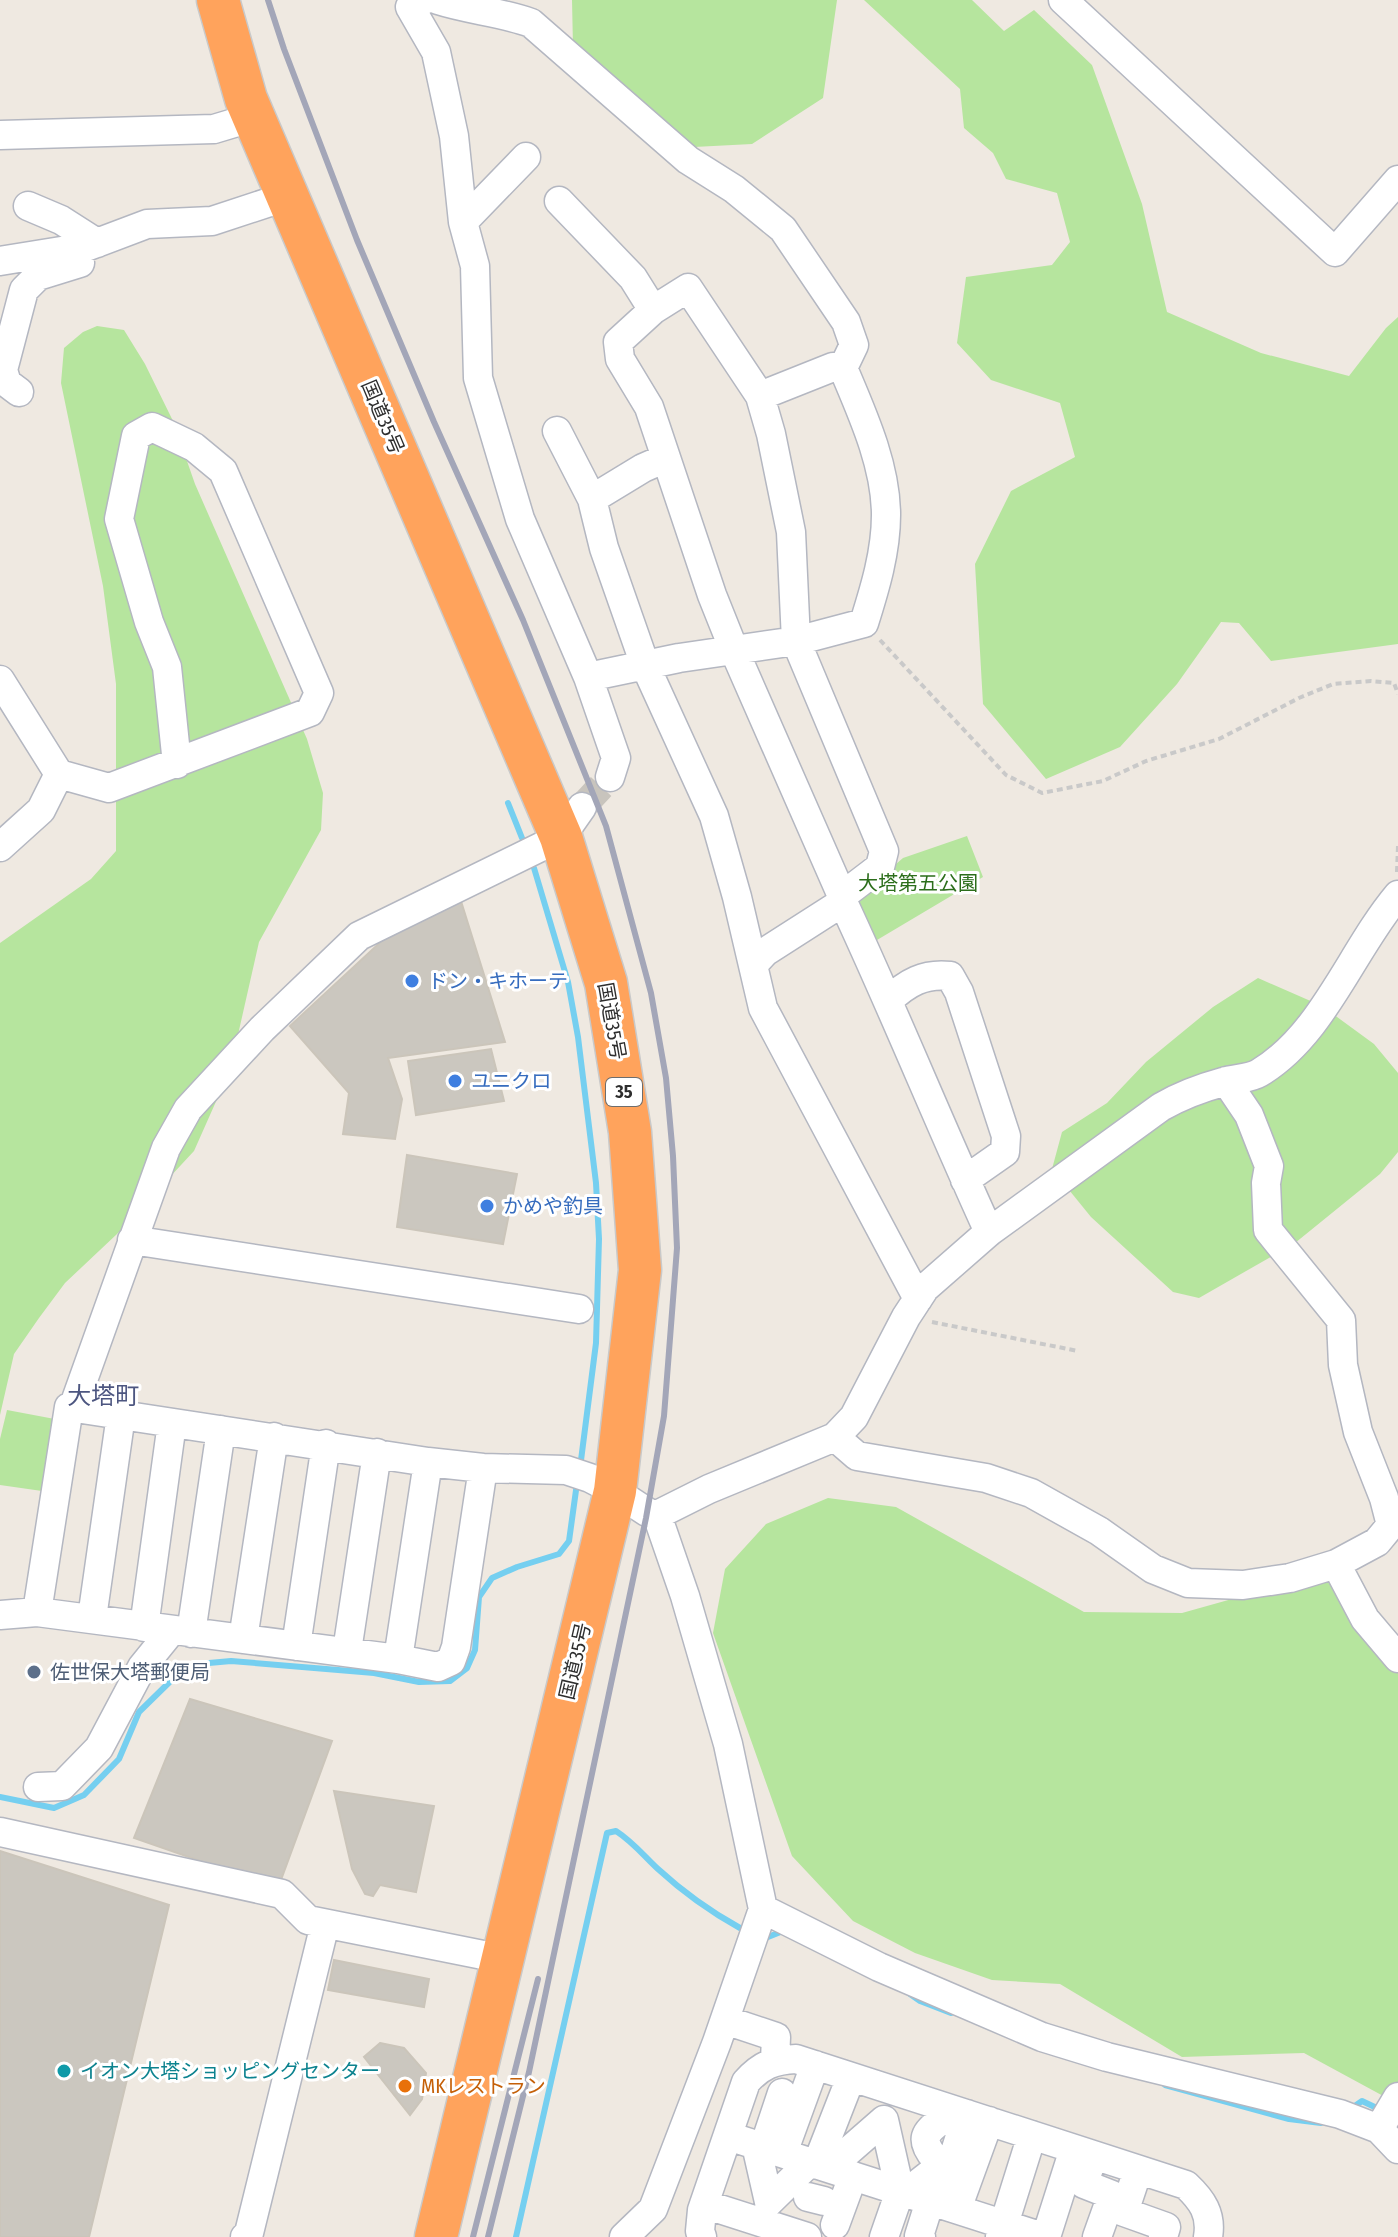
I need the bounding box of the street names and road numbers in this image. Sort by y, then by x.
street label: 国道35号 [357,376,409,458]
street label: 国道35号 [593,980,631,1062]
road number: 35 [606,1078,642,1106]
street label: 国道35号 [555,1620,595,1702]

